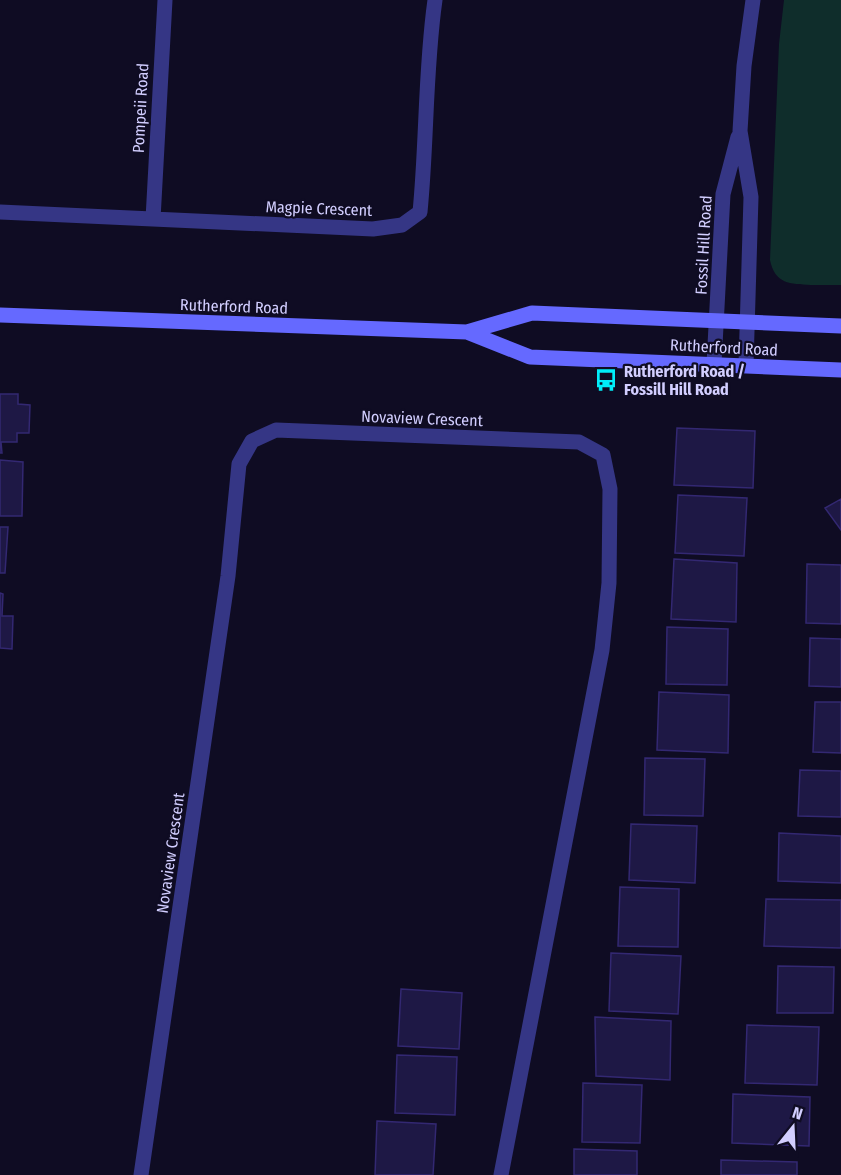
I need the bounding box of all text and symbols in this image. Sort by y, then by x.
street label: Pompeii Road [129,63,152,153]
street label: Fossil Hill Road [691,195,716,295]
street label: Magpie Crescent [265,197,373,220]
street label: Rutherford Road [180,295,288,318]
street label: Rutherford Road [670,335,778,360]
place label: Rutherford Road / Fossill Hill Road [624,362,745,399]
bus stop icon: Rutherford Road / Fossill Hill Road [593,367,619,393]
street label: Novaview Crescent [361,407,484,430]
street label: Novaview Crescent [153,791,188,915]
north arrow [763,1097,823,1157]
text: N [790,1103,805,1124]

